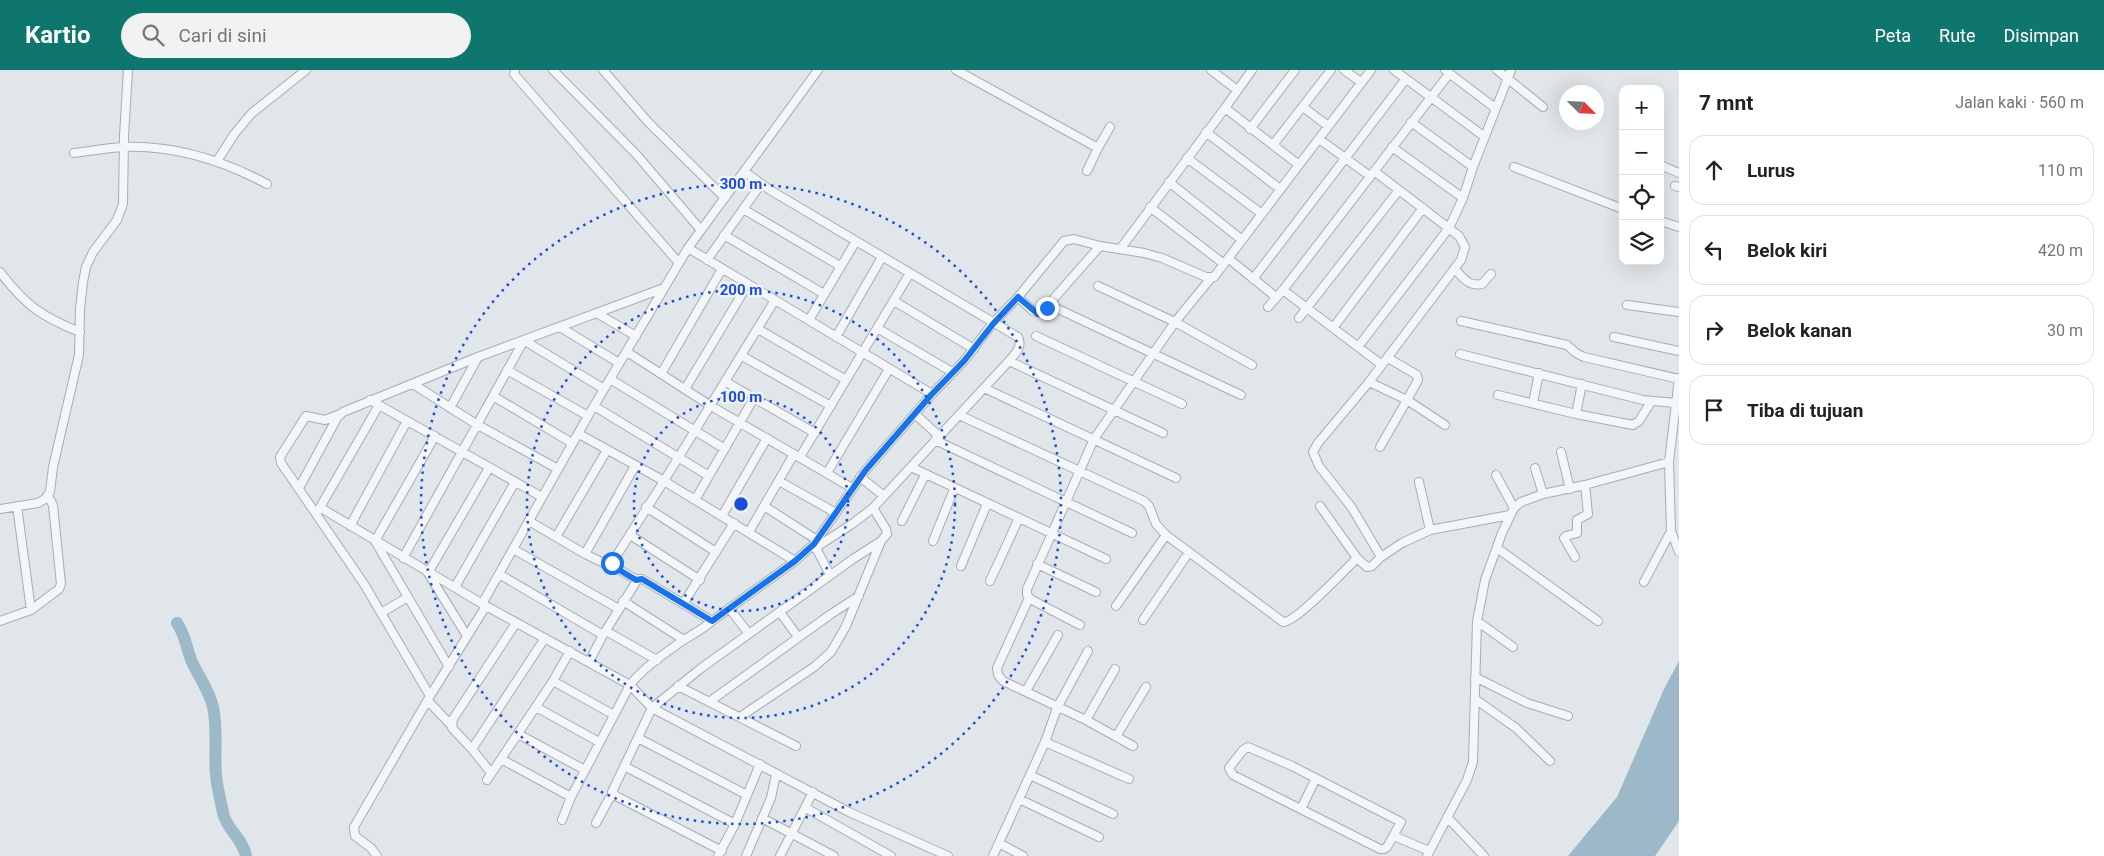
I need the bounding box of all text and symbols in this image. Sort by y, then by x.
search box [121,13,471,58]
text: Kartio [25,21,91,49]
icon: search [139,21,167,49]
text: Cari di sini [179,24,267,47]
text: Peta [1875,25,1911,46]
text: Rute [1939,25,1976,46]
text: Disimpan [2004,25,2079,46]
north arrow [1559,85,1604,130]
map controls [1619,85,1664,265]
button: + [1619,85,1664,130]
text: 7 mnt [1699,91,1753,115]
text: Jalan kaki · 560 m [1955,93,2084,112]
button: − [1619,130,1664,175]
icon: ahead [1700,156,1728,184]
text: Lurus [1747,159,1795,182]
text: 110 m [2038,161,2083,180]
text: 300 m [720,175,762,193]
button: locate [1619,175,1664,220]
button: layers [1619,220,1664,265]
icon: left [1700,236,1728,264]
text: Belok kiri [1747,239,1827,262]
text: 420 m [2038,241,2083,260]
text: 200 m [720,281,762,299]
route end [1036,297,1059,320]
icon: right [1700,316,1728,344]
text: Belok kanan [1747,319,1852,342]
text: 30 m [2047,321,2083,340]
text: 100 m [720,388,762,406]
icon: arrive [1700,396,1728,424]
text: Tiba di tujuan [1747,399,1863,422]
centre of rings [732,495,750,513]
route start [601,552,624,575]

